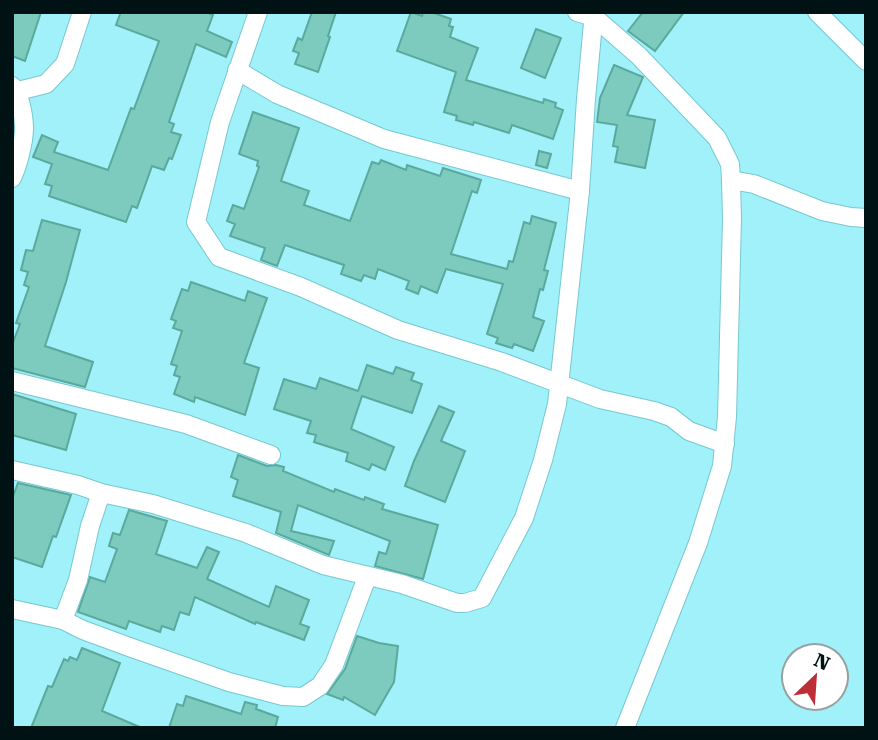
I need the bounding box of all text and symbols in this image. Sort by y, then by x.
north arrow [780,642,850,712]
text: N [810,649,834,676]

